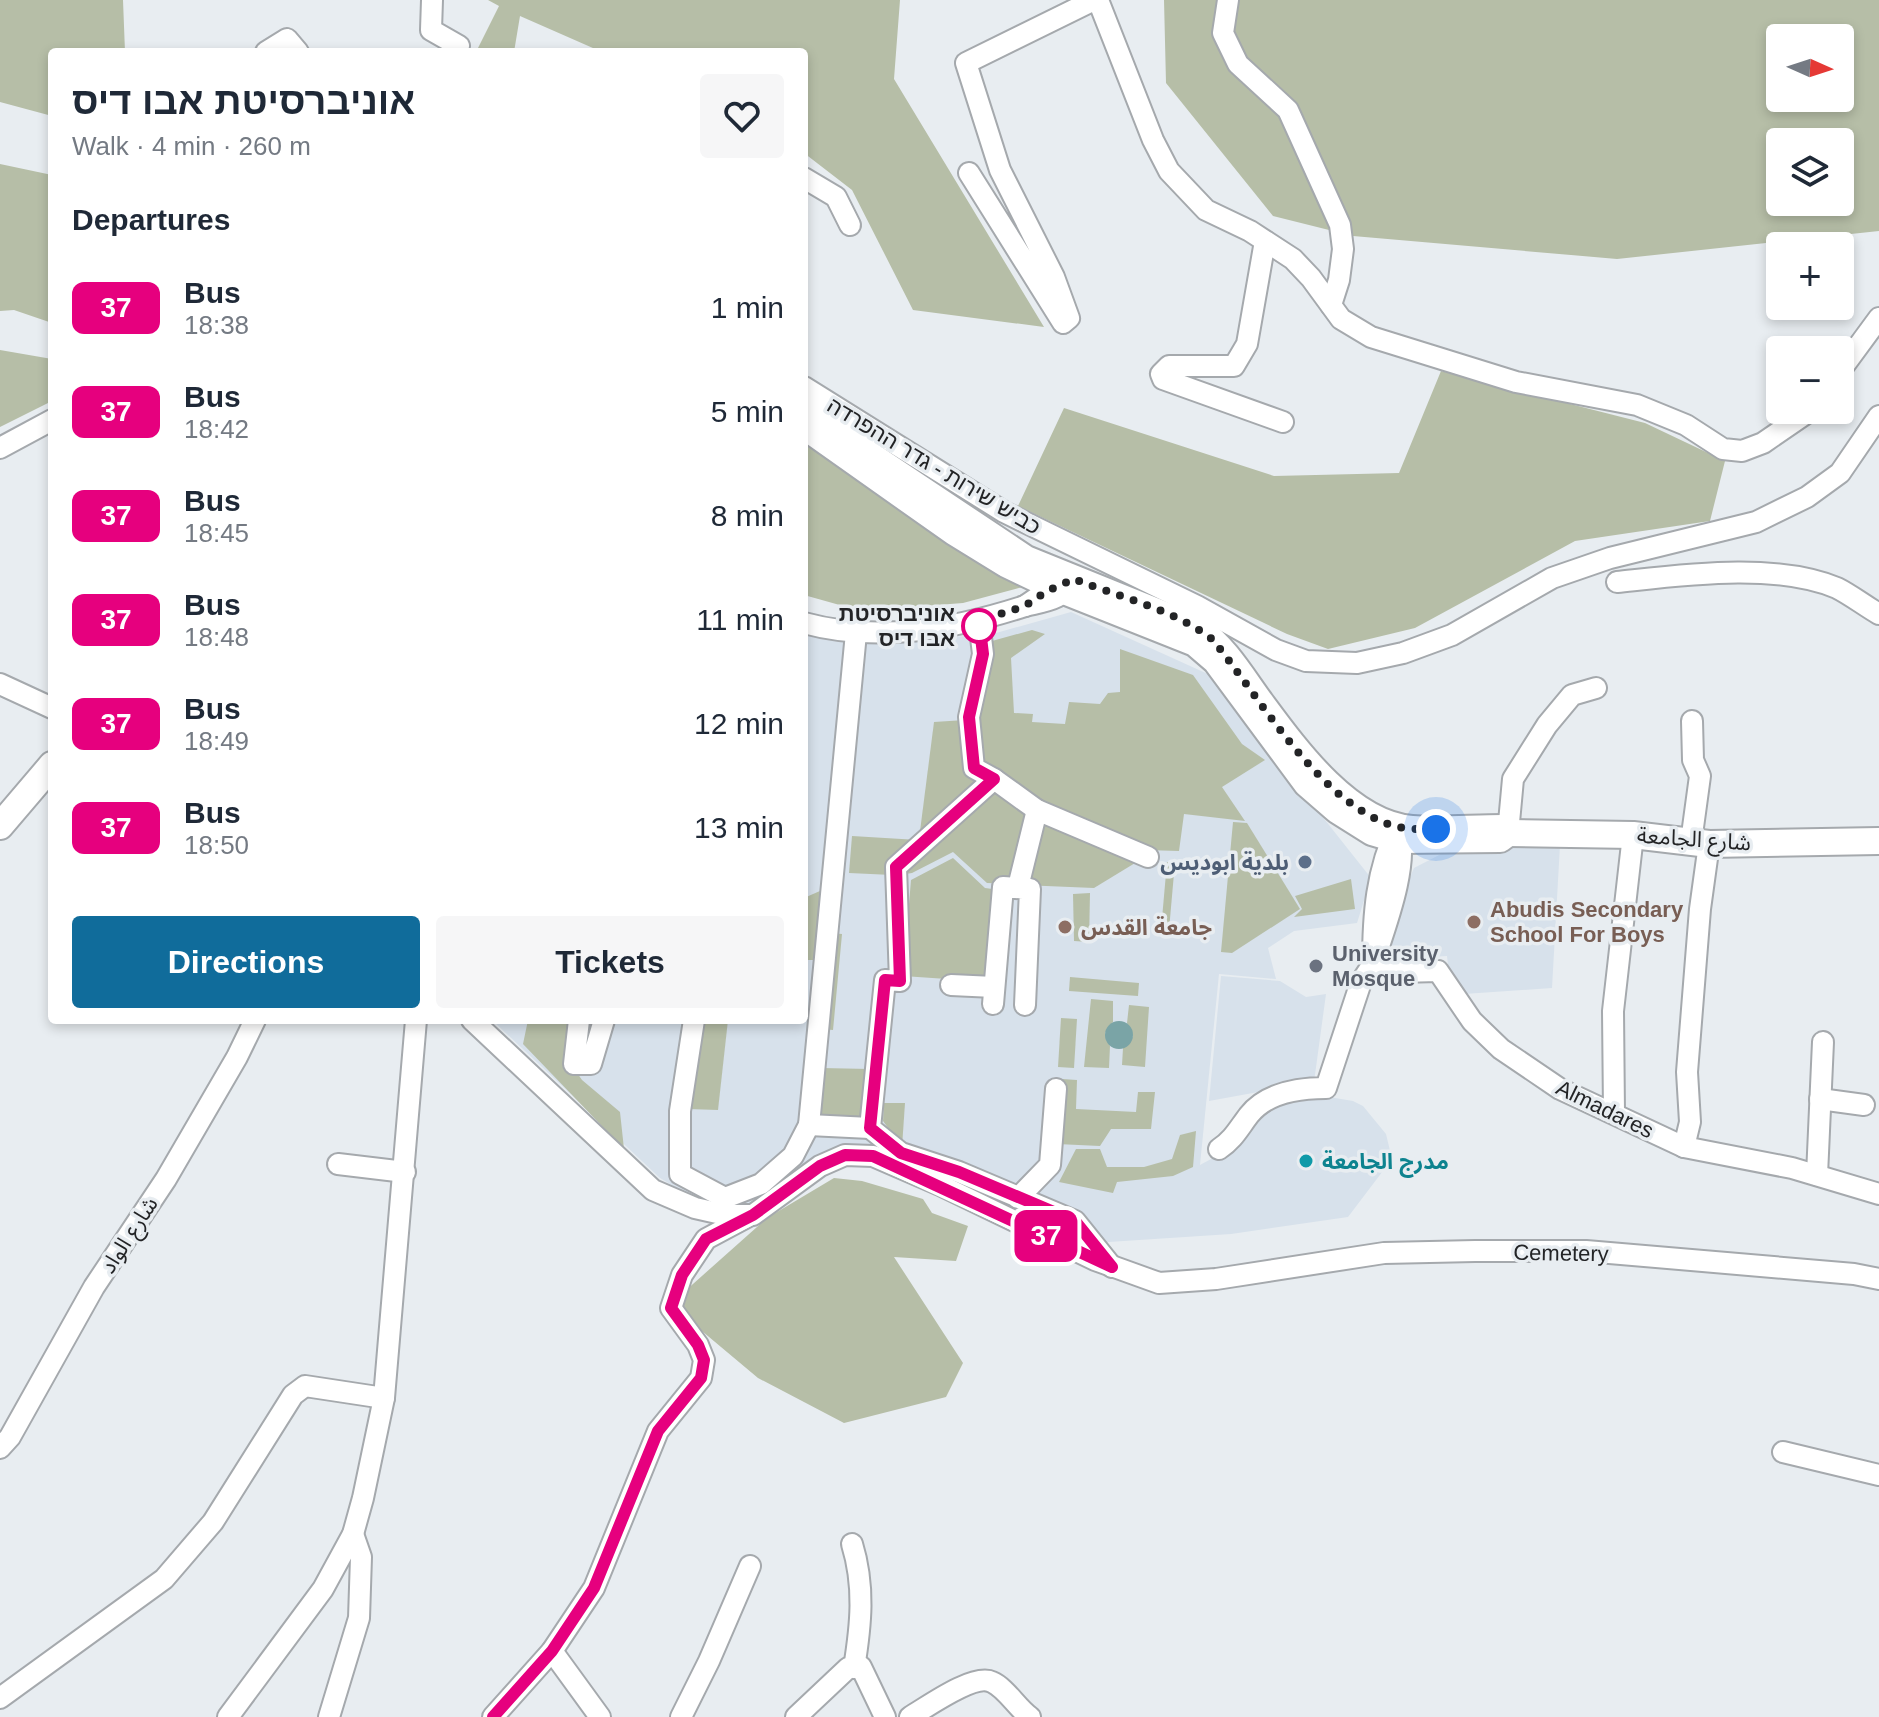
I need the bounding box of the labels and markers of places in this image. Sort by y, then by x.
place label: אוניברסיטת אבו דיס [839,601,955,651]
marker: אוניברסיטת אבו דיס [962,609,996,643]
place label: بلدية ابوديس [1160,850,1289,875]
marker: بلدية ابوديس [1296,853,1314,871]
place label: Abudis Secondary School For Boys [1490,897,1684,947]
marker: Abudis Secondary School For Boys [1465,913,1483,931]
place label: جامعة القدس [1081,915,1212,940]
marker: جامعة القدس [1056,918,1074,936]
place label: University Mosque [1332,941,1439,991]
marker: University Mosque [1307,957,1325,975]
place label: مدرج الجامعة [1322,1149,1449,1178]
marker: مدرج الجامعة [1297,1152,1315,1170]

